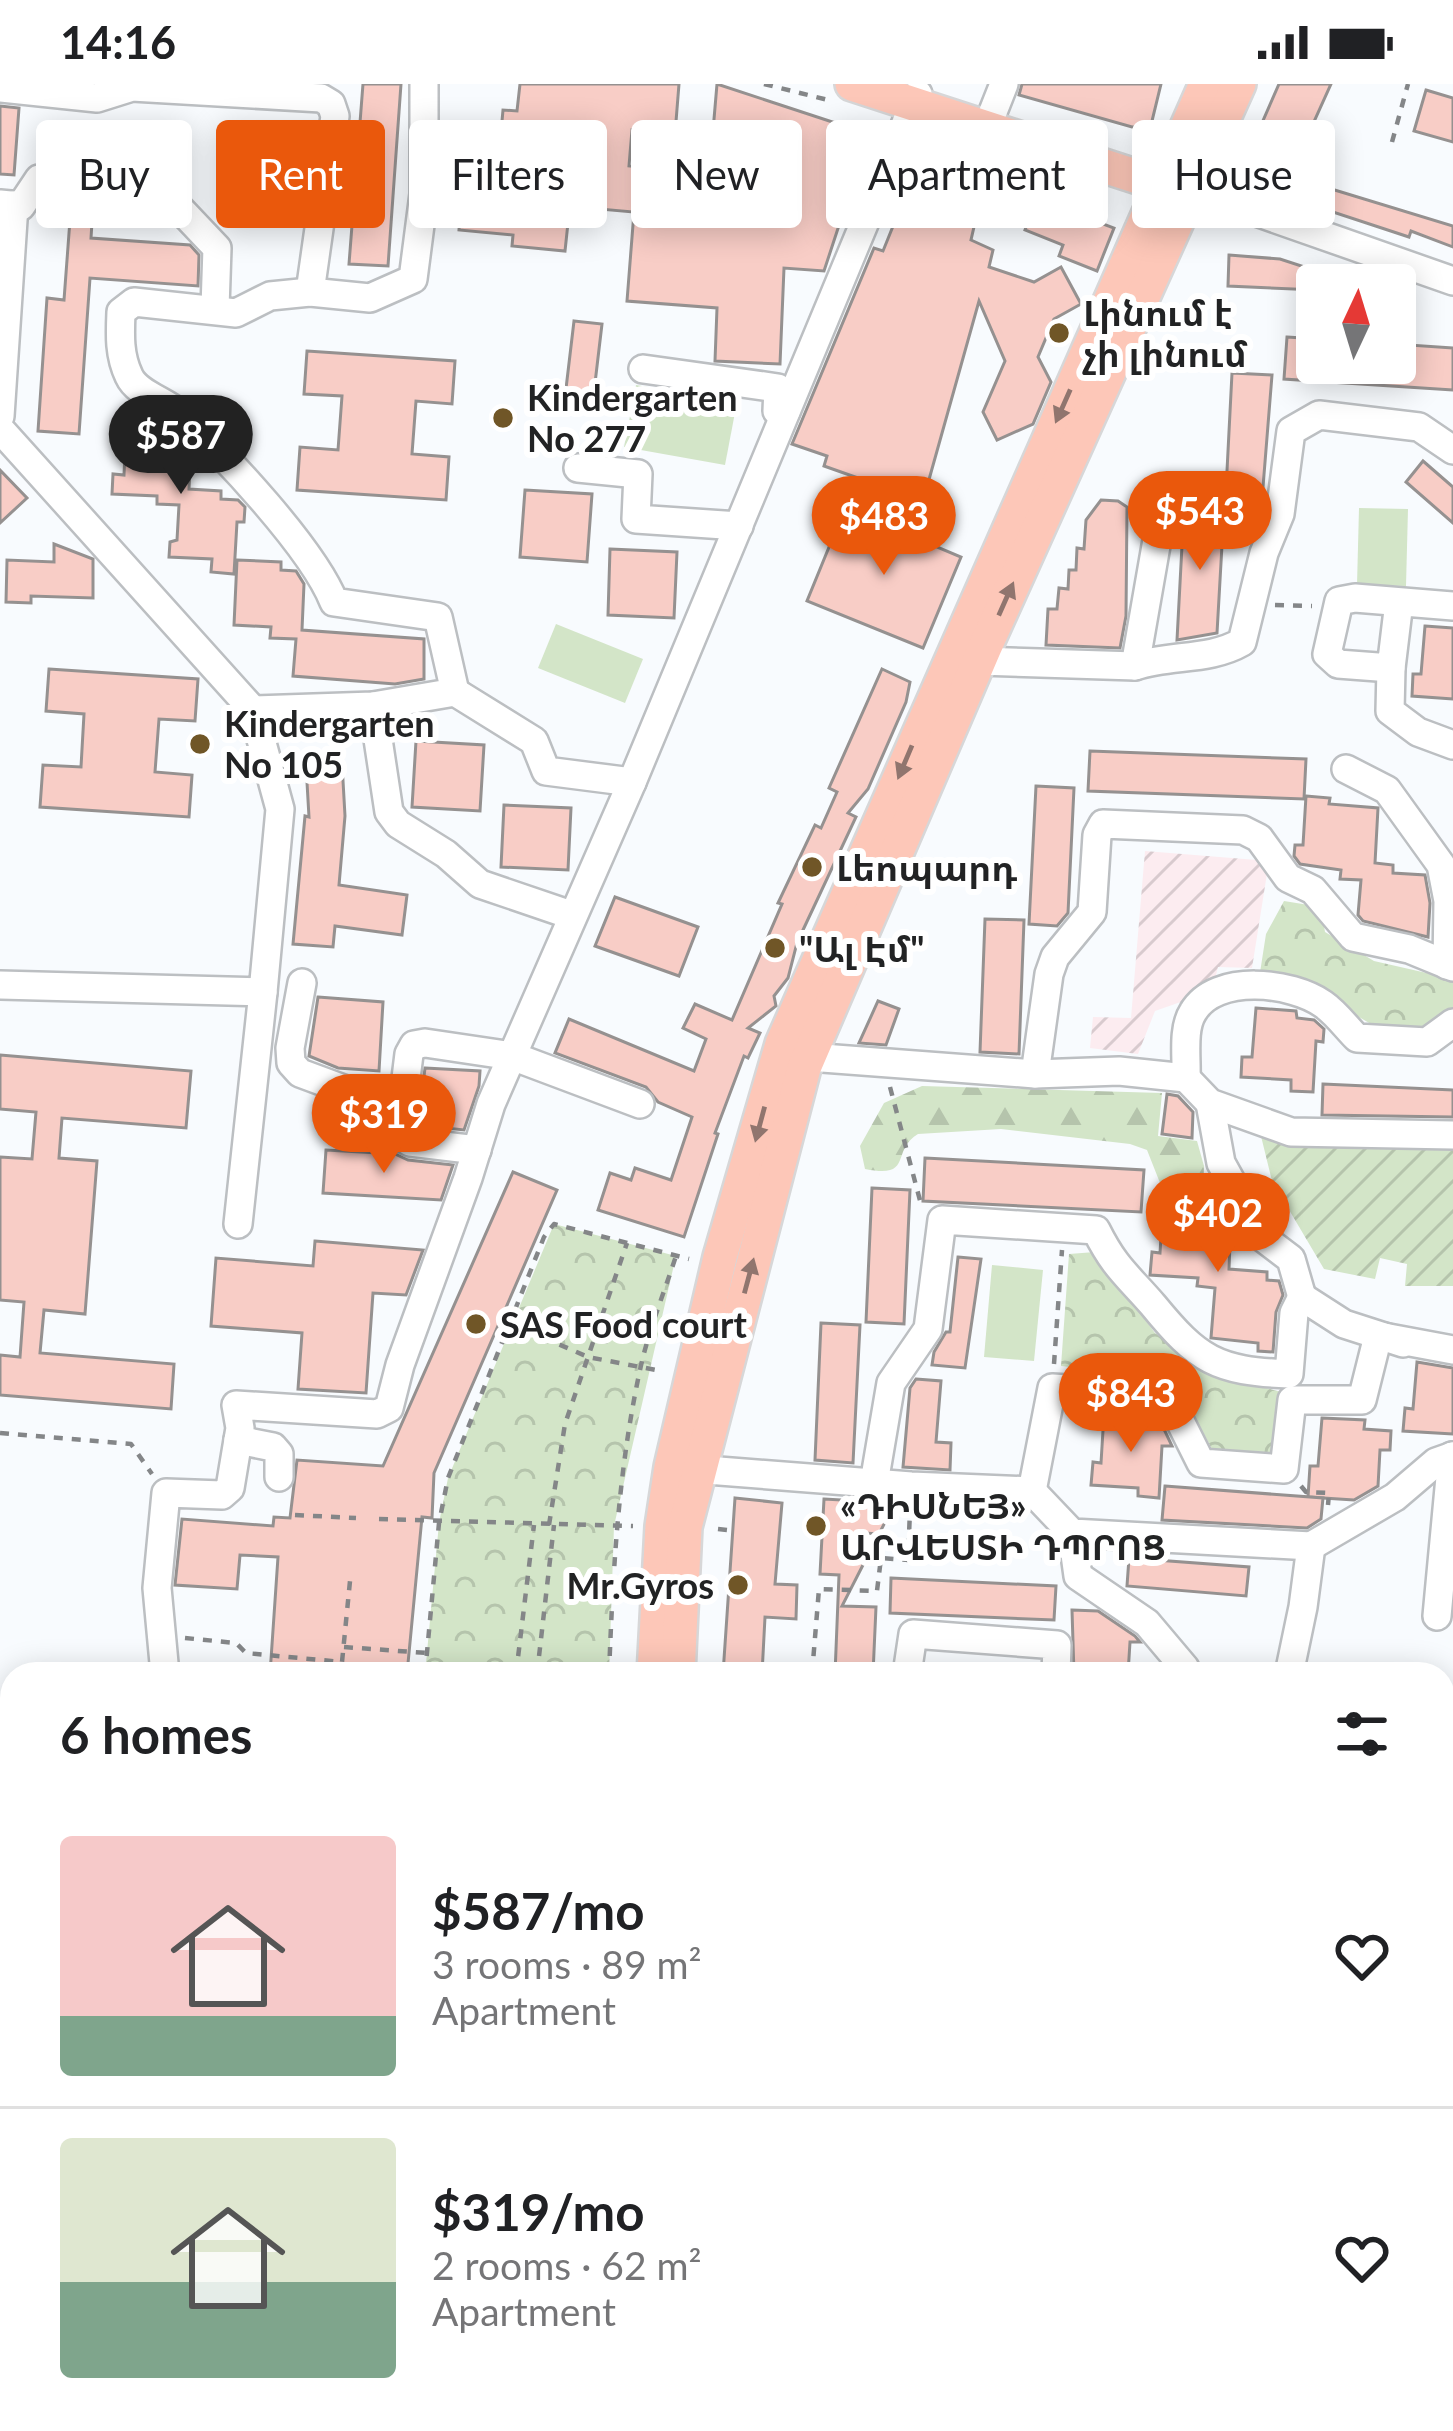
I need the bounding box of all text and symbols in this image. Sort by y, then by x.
text: 14:16 [60,15,176,69]
chip: Buy [36,120,192,228]
chip: Rent [216,120,385,228]
chip: Filters [409,120,607,228]
chip: New [631,120,802,228]
chip: Apartment [826,120,1108,228]
chip: House [1132,120,1335,228]
north arrow [1296,264,1416,384]
map controls [1296,264,1416,384]
place label: Լինում է չի լինում [1082,290,1248,375]
marker: Լինում է չի լինում [1046,320,1072,346]
place label: Kindergarten No 277 [527,375,738,460]
one-way arrow [1052,389,1072,424]
pin: $587 [110,395,252,497]
marker: Kindergarten No 277 [490,405,516,431]
text: $587 [136,411,226,457]
pin: $543 [1129,471,1271,573]
pin: $483 [813,476,955,578]
text: $543 [1155,487,1245,533]
text: $483 [839,492,929,538]
one-way arrow [997,581,1017,616]
place label: Kindergarten No 105 [224,701,435,786]
marker: Kindergarten No 105 [187,731,213,757]
one-way arrow [894,745,914,780]
place label: Լեոպարդ [836,845,1017,889]
marker: Լեոպարդ [799,854,825,880]
place label: "Ալ Էմ" [799,926,925,970]
marker: "Ալ Էմ" [762,935,788,961]
pin: $319 [313,1074,455,1176]
text: $319 [339,1090,429,1136]
one-way arrow [749,1105,768,1142]
pin: $402 [1147,1173,1289,1275]
text: $402 [1173,1189,1263,1235]
one-way arrow [741,1257,760,1294]
place label: SAS Food court [500,1302,747,1346]
marker: SAS Food court [463,1311,489,1337]
pin: $843 [1060,1353,1202,1455]
text: $843 [1086,1369,1176,1415]
place label: «ԴԻՍՆԵՅ» ԱՐՎԵՍՏԻ ԴՊՐՈՑ [840,1483,1166,1568]
marker: «ԴԻՍՆԵՅ» ԱՐՎԵՍՏԻ ԴՊՐՈՑ [803,1513,829,1539]
place label: Mr.Gyros [566,1563,714,1607]
marker: Mr.Gyros [725,1572,751,1598]
icon: filters [1329,1701,1395,1767]
text: 6 homes [60,1704,252,1765]
text: $587/mo [432,1880,645,1941]
icon: home [156,1884,300,2028]
icon: heart [1329,1923,1395,1989]
text: 3 rooms · 89 m² [432,1941,702,1987]
text: Apartment [432,1987,616,2033]
text: $319/mo [432,2181,645,2242]
icon: home [156,2186,300,2330]
icon: heart [1329,2225,1395,2291]
text: 2 rooms · 62 m² [432,2242,702,2288]
text: Apartment [432,2288,616,2334]

